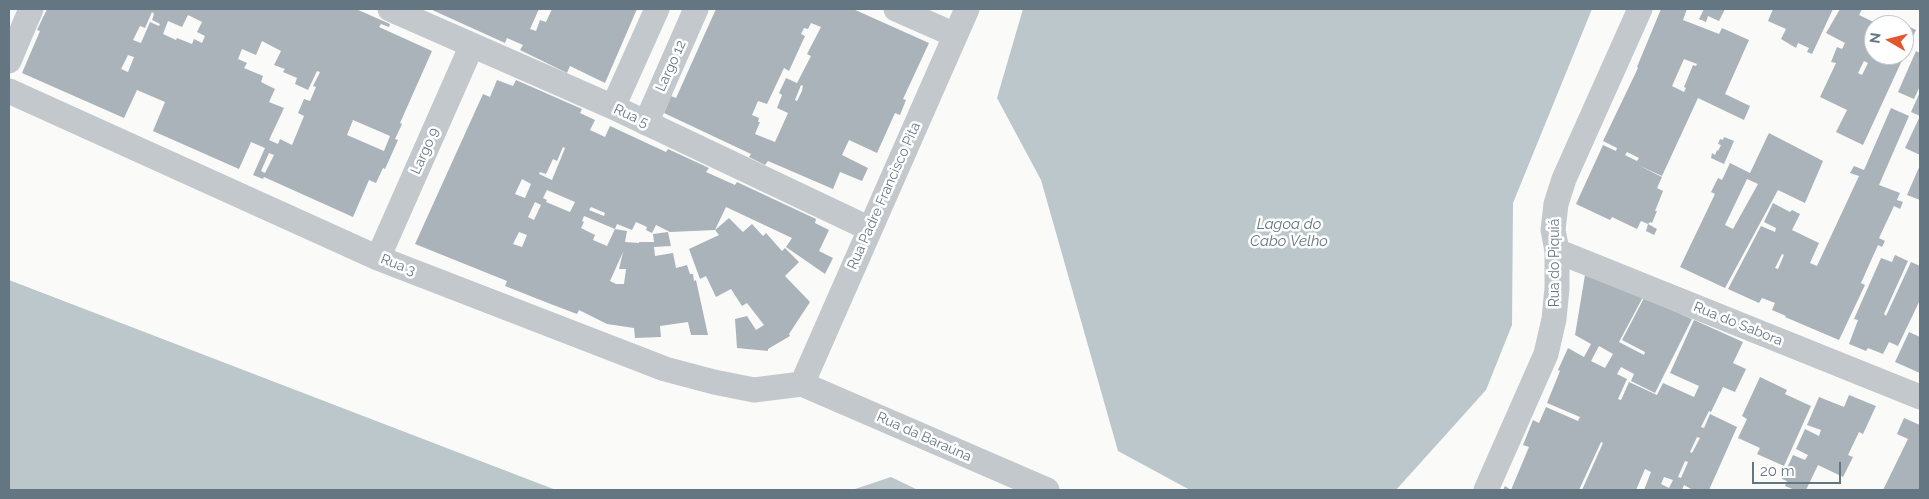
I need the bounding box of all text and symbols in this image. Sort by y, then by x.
north arrow [1864,15,1914,65]
text: N [1866,32,1884,44]
street label: Largo 12 [652,38,690,94]
street label: Rua 5 [611,101,651,131]
street label: Rua Padre Francisco Pita [844,120,924,272]
street label: Largo 9 [407,125,443,177]
water label: Lagoa do Cabo Velho [1250,215,1328,250]
street label: Rua do Piquiá [1547,219,1563,307]
street label: Rua 3 [378,251,418,279]
street label: Rua do Sabora [1691,298,1785,350]
street label: Rua da Baraúna [874,409,974,465]
scale bar [1754,452,1843,484]
text: 20 m [1760,462,1795,480]

